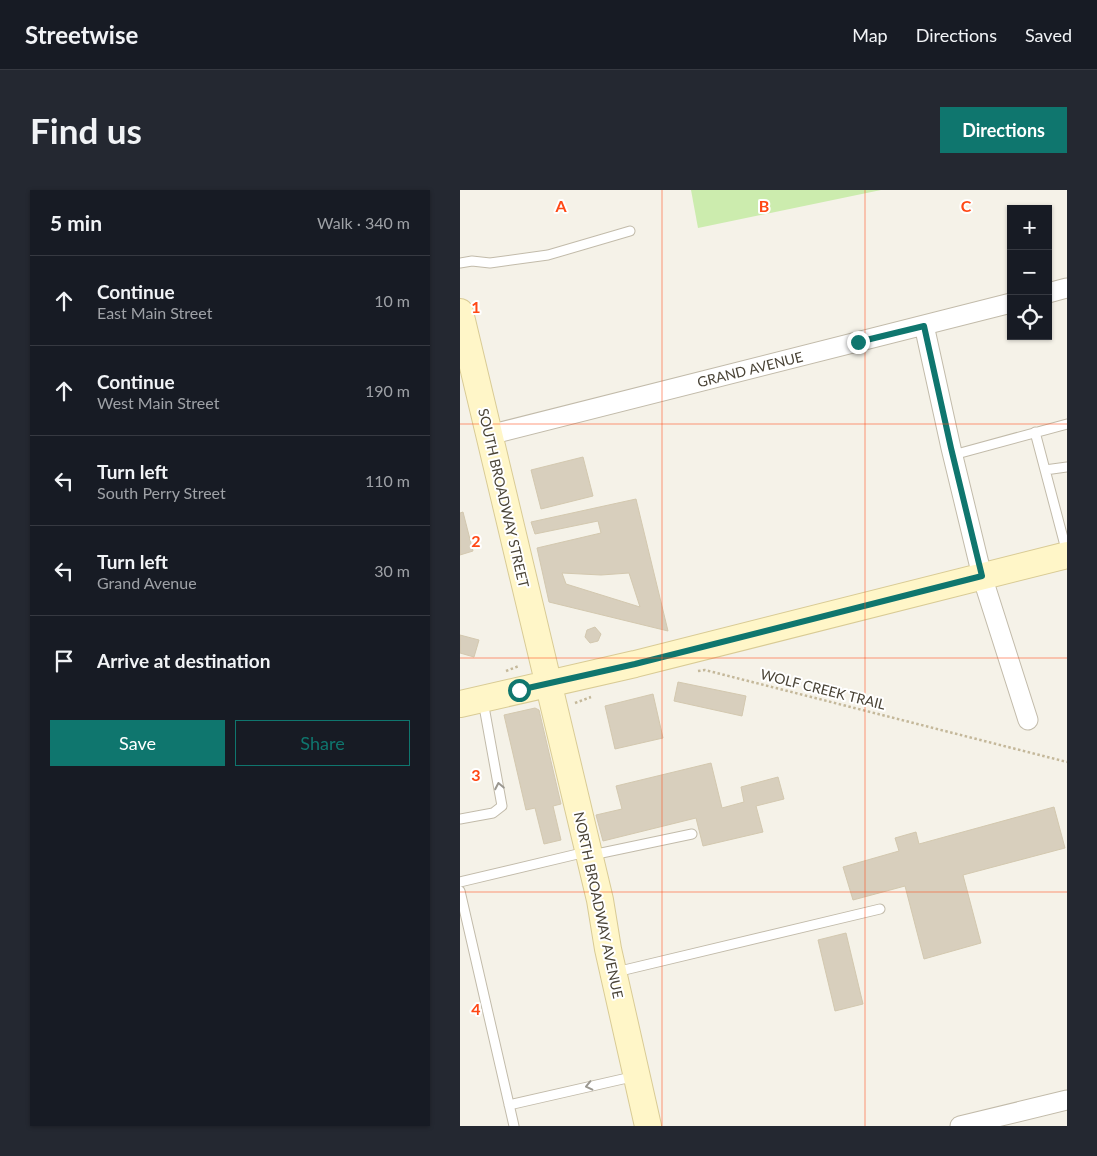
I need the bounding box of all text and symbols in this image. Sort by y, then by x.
text: Streetwise [25,20,138,49]
text: Map [852,24,888,46]
text: Directions [916,24,997,46]
text: Saved [1025,24,1072,46]
button: Directions [940,107,1067,153]
text: Find us [30,109,142,151]
text: A [554,196,567,215]
text: B [759,196,769,215]
text: C [961,196,972,215]
map controls [1007,205,1052,340]
button: + [1007,205,1052,250]
text: 5 min [50,210,102,235]
text: Walk · 340 m [317,213,410,232]
button: − [1007,250,1052,295]
text: Continue [97,280,175,303]
icon: ahead [50,287,78,315]
text: 10 m [374,291,410,310]
button: locate [1007,295,1052,340]
text: 1 [471,297,481,316]
text: East Main Street [97,303,212,322]
route end [847,331,870,354]
street label: GRAND AVENUE [695,348,805,390]
text: Continue [97,370,175,393]
icon: ahead [50,377,78,405]
text: 190 m [365,381,410,400]
text: West Main Street [97,393,219,412]
street label: SOUTH BROADWAY STREET [475,407,533,590]
text: Turn left [97,460,168,483]
icon: left [50,467,78,495]
text: 110 m [365,471,410,490]
text: South Perry Street [97,483,226,502]
text: 2 [471,531,481,550]
text: Turn left [97,550,168,573]
icon: left [50,557,78,585]
text: 30 m [374,561,410,580]
text: Grand Avenue [97,573,197,592]
icon: arrive [50,647,78,675]
text: Arrive at destination [97,649,270,672]
street label: WOLF CREEK TRAIL [759,665,887,713]
route start [508,679,531,702]
button: Save [50,720,225,766]
button: Share [235,720,410,766]
text: 3 [471,765,481,784]
one-way arrow [494,781,504,790]
street label: NORTH BROADWAY AVENUE [571,810,627,1000]
text: 4 [471,999,481,1018]
one-way arrow [585,1081,594,1091]

